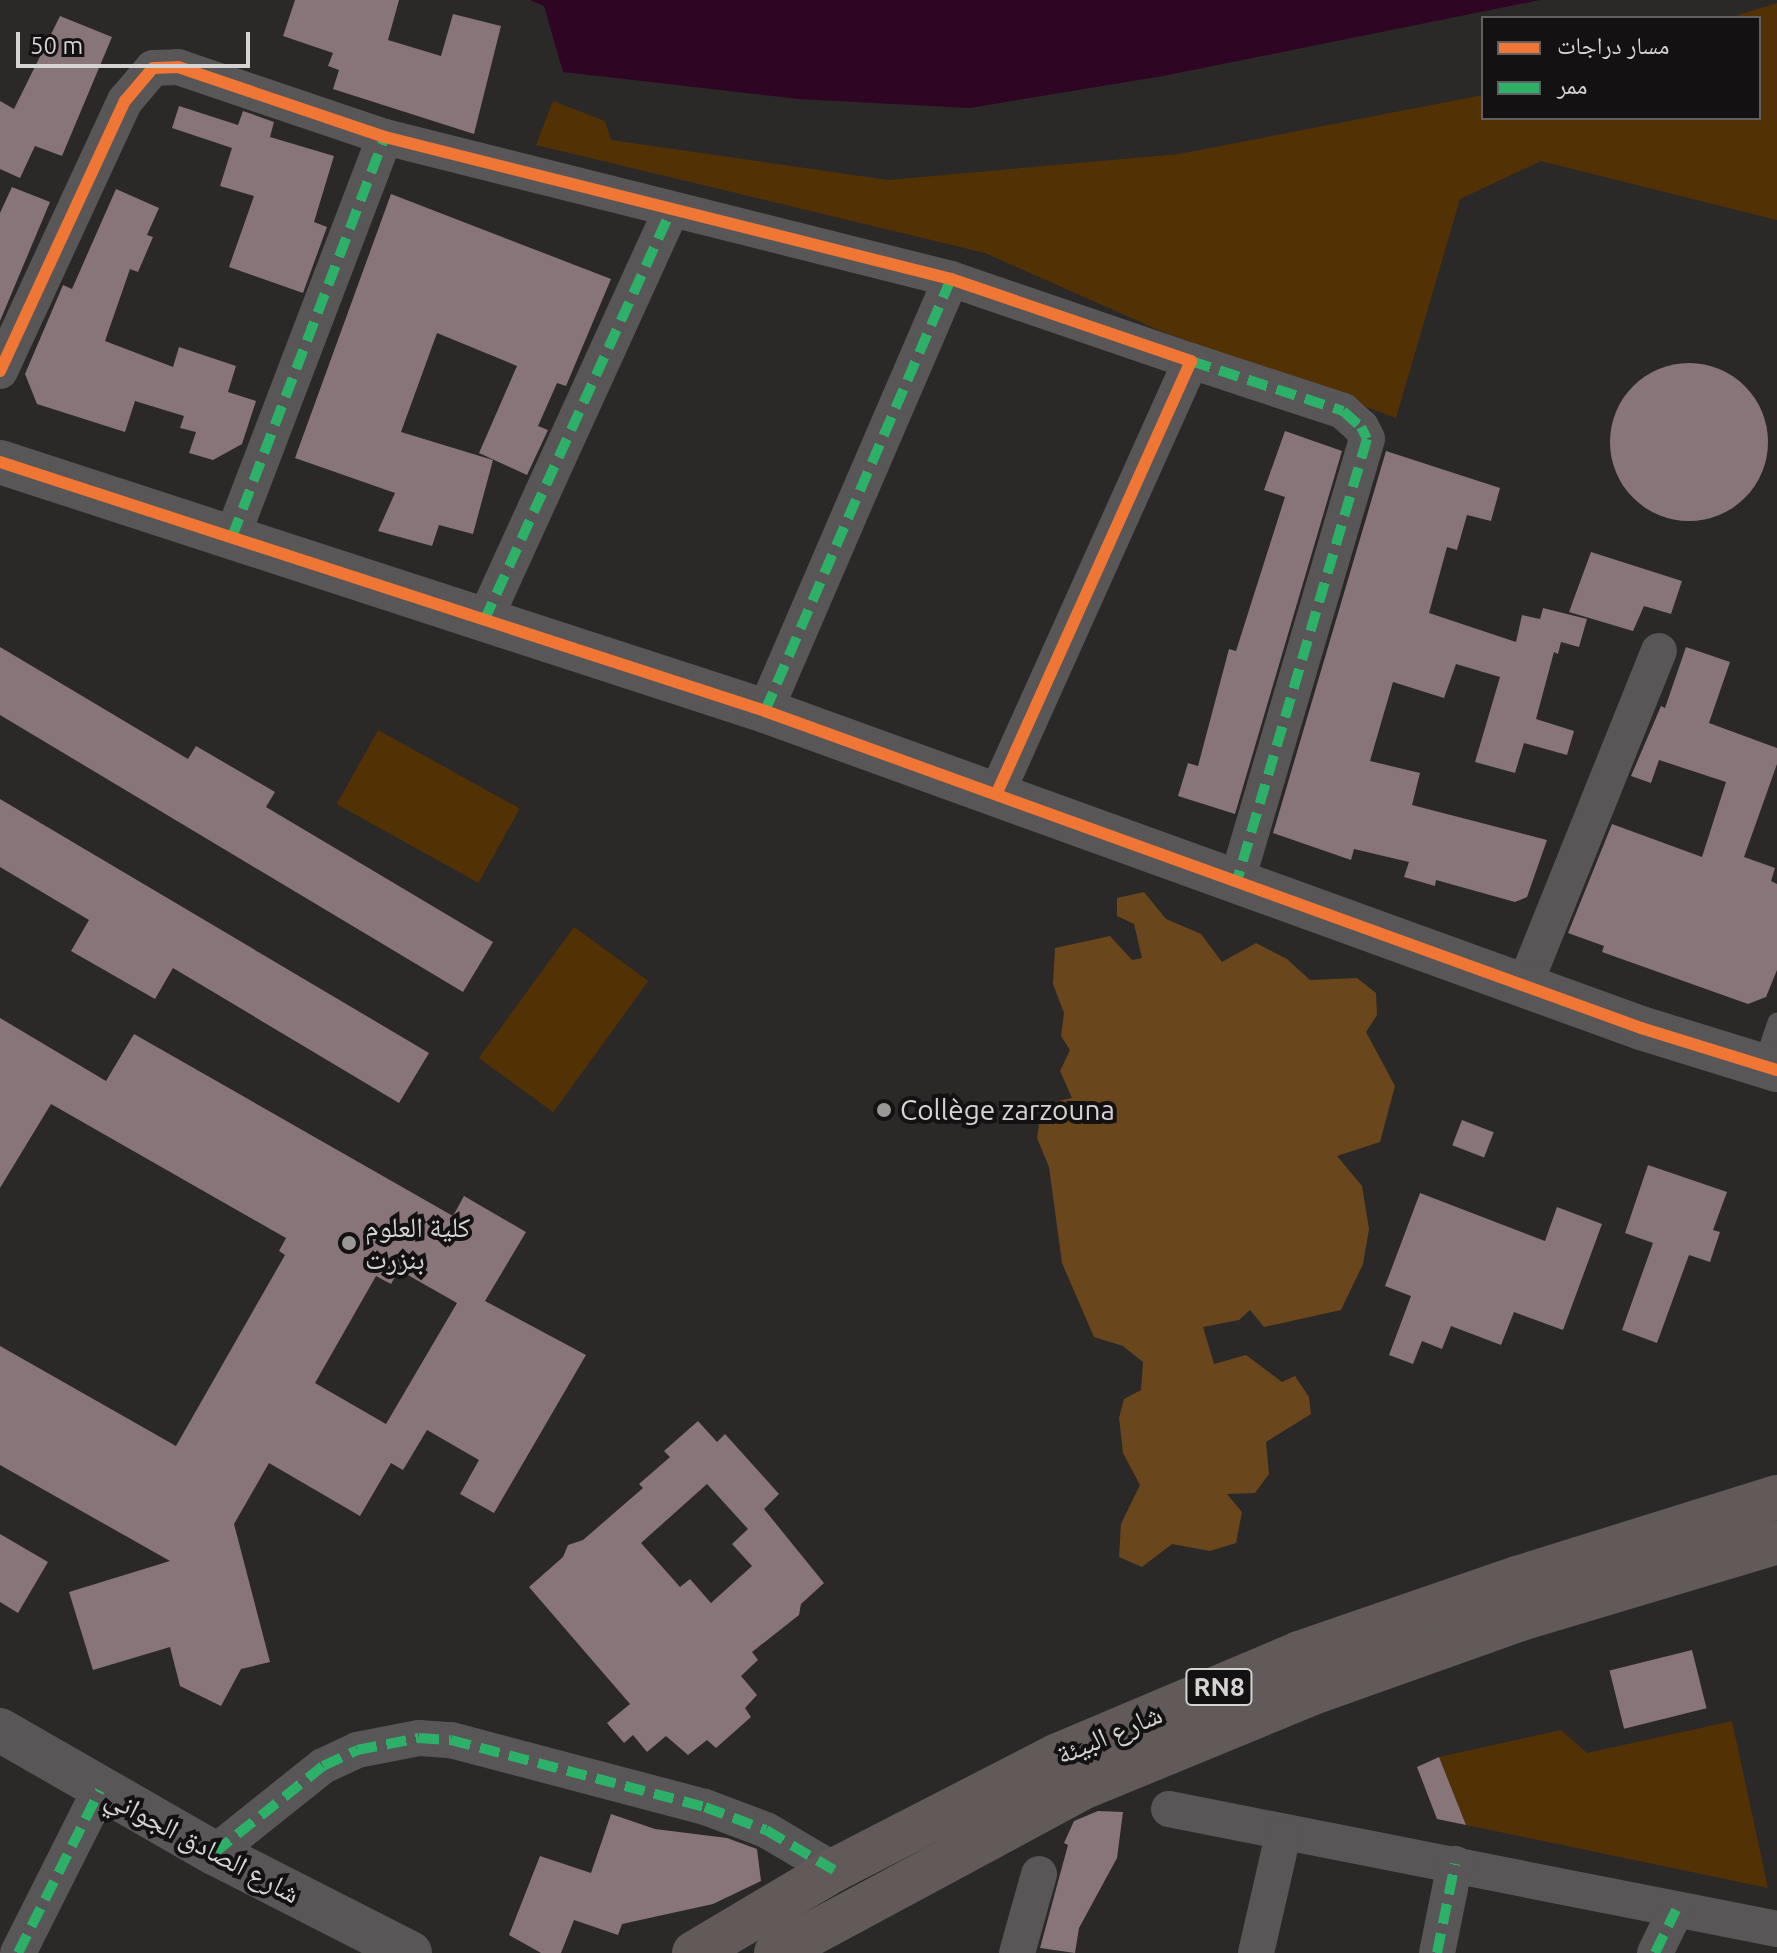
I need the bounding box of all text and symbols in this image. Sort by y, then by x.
scale bar [20,16,254,66]
legend [1481,16,1761,120]
text: 50 m [30,32,83,59]
text: مسار دراجات [1557,32,1669,59]
text: ممر [1557,72,1588,99]
place label: Collège zarzouna [900,1093,1115,1127]
marker: Collège zarzouna [875,1101,893,1119]
place label: كلية العلوم بنزرت [365,1210,470,1276]
marker: كلية العلوم بنزرت [340,1234,358,1252]
road number: RN8 [1185,1665,1253,1709]
street label: شارع البيئة [1051,1697,1167,1771]
street label: شارع الصادق الجواني [100,1780,306,1910]

